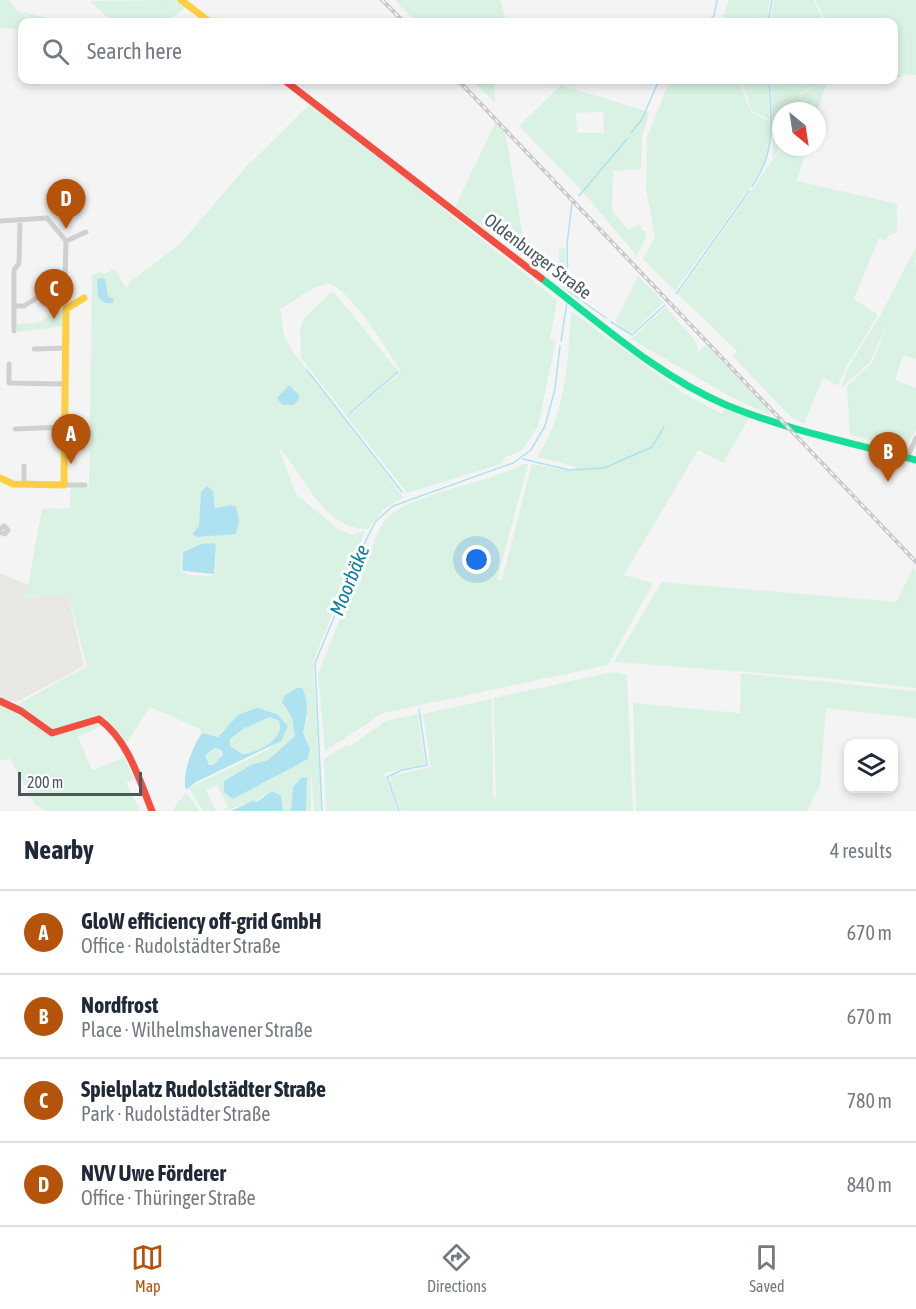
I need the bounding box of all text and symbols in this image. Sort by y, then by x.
search box [18,18,898,84]
icon: search [39,35,72,68]
text: Search here [87,38,182,64]
north arrow [772,102,826,156]
pin: D [46,180,86,229]
street label: Oldenburger Straße [480,209,596,303]
pin: C [34,270,74,319]
pin: A [52,414,90,464]
pin: B [868,432,908,482]
water label: Moorbäke [324,541,374,619]
your location [462,545,491,574]
map controls [844,739,898,793]
button: layers [844,739,898,793]
scale bar [18,769,142,796]
text: 200 m [27,773,63,791]
text: Nearby [24,835,94,865]
text: 4 results [830,839,892,862]
text: GloW efficiency off-grid GmbH [81,908,322,934]
text: A [39,921,48,944]
text: 670 m [847,921,892,944]
text: Office · Rudolstädter Straße [81,934,281,957]
text: Nordfrost [81,992,158,1018]
text: B [39,1005,48,1028]
text: 670 m [847,1005,892,1028]
text: Place · Wilhelmshavener Straße [81,1018,313,1041]
text: Spielplatz Rudolstädter Straße [81,1076,326,1102]
text: C [39,1089,48,1112]
text: 780 m [847,1089,892,1112]
text: Park · Rudolstädter Straße [81,1102,270,1125]
text: NVV Uwe Förderer [81,1160,226,1186]
text: D [38,1173,49,1196]
text: 840 m [847,1173,892,1196]
text: Office · Thüringer Straße [81,1186,256,1209]
tab: Map [131,1241,164,1295]
tab: Directions [427,1241,487,1295]
tab: Saved [749,1241,785,1295]

